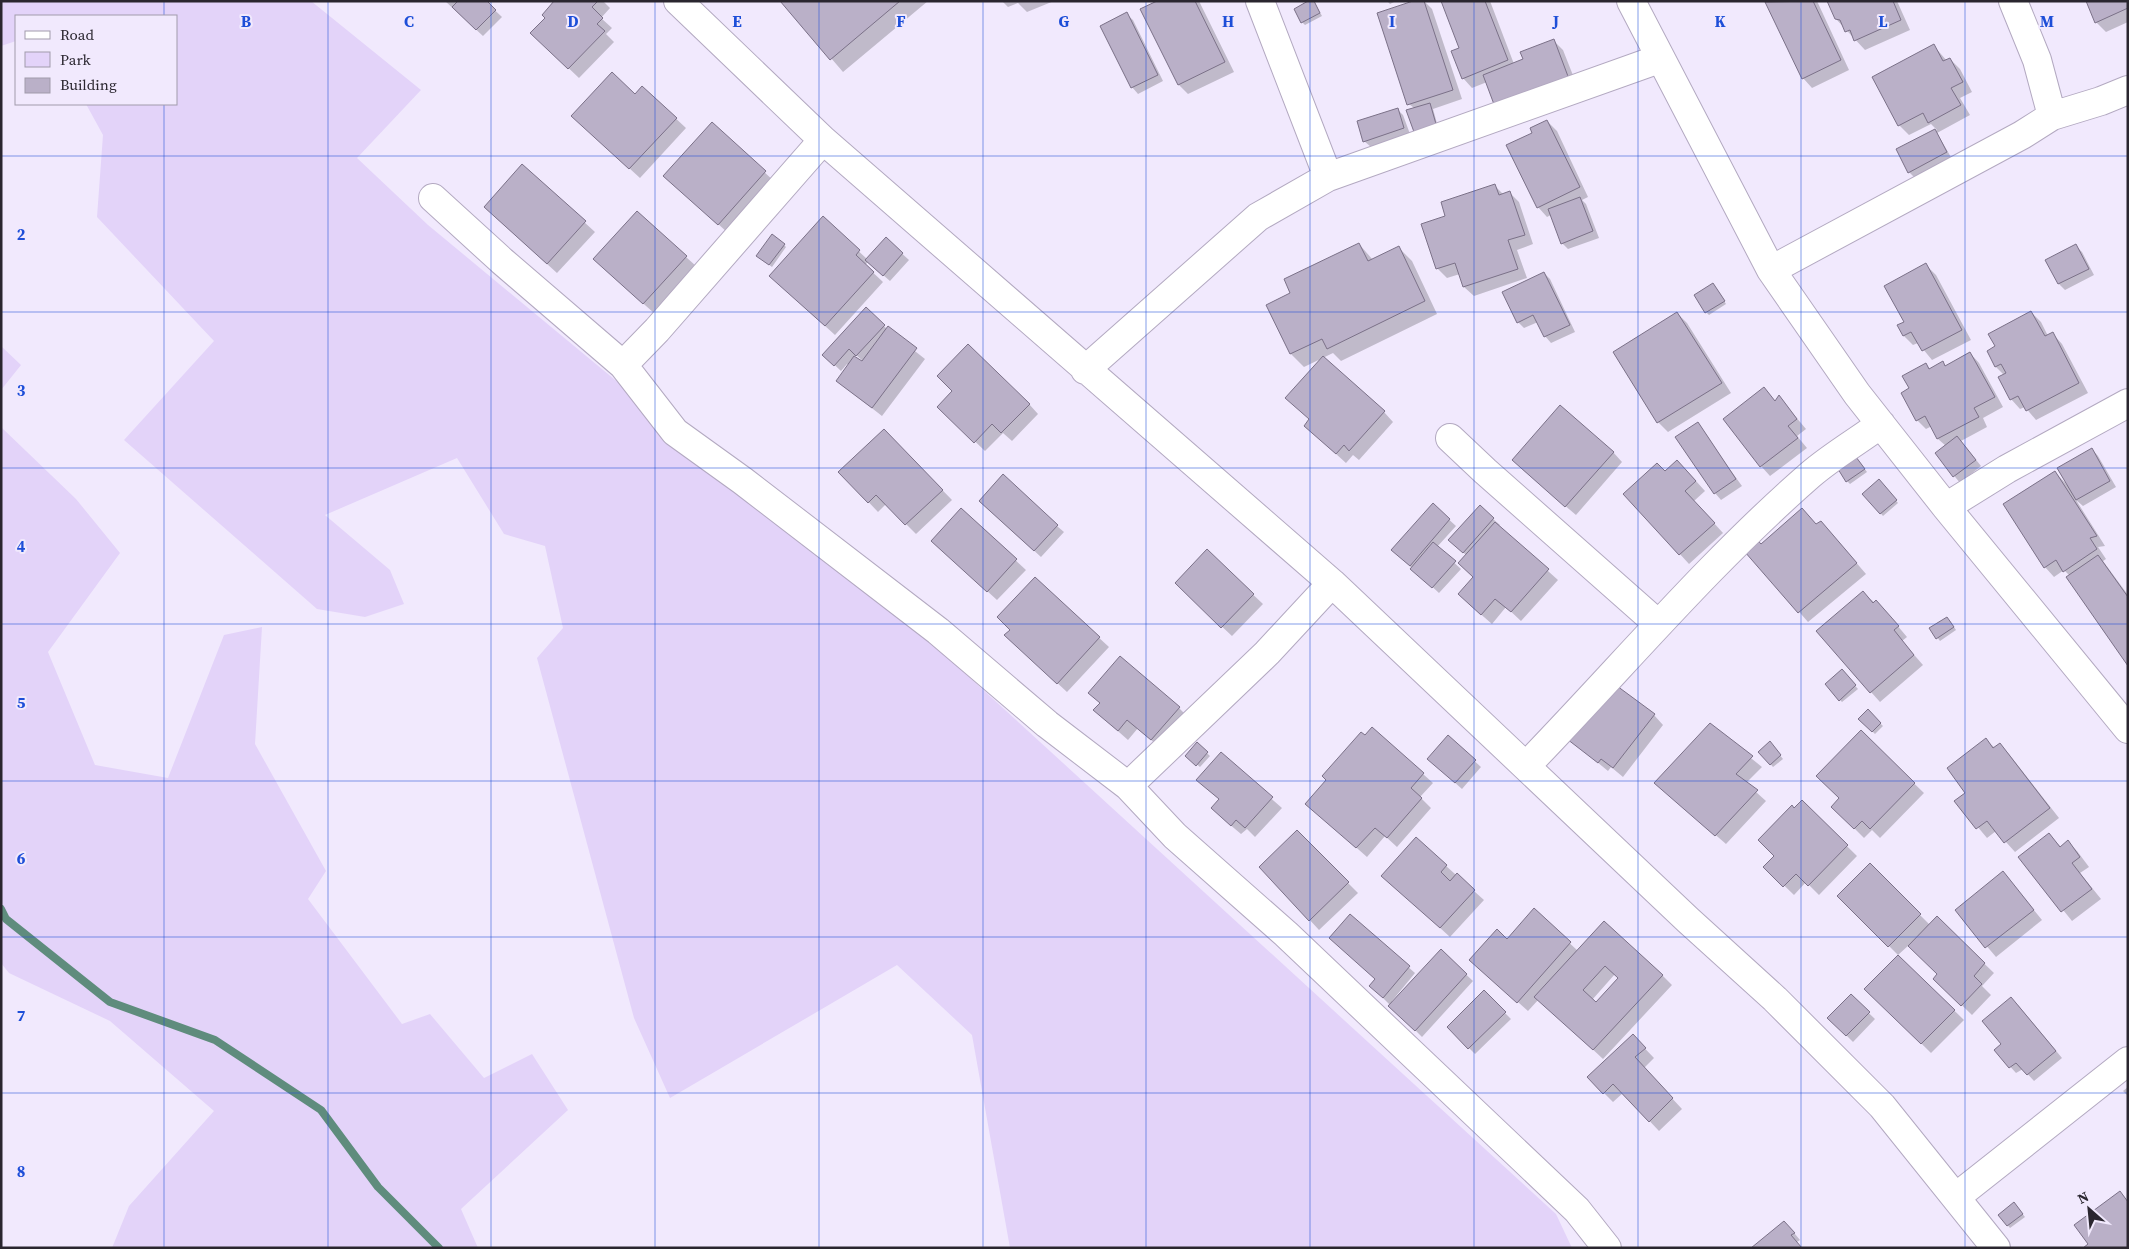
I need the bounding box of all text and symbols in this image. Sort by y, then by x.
text: B [241,10,252,32]
text: C [404,10,414,32]
text: D [567,10,579,32]
text: E [732,10,742,32]
text: F [896,10,906,32]
text: G [1059,10,1070,32]
text: H [1222,10,1234,32]
text: I [1389,10,1395,32]
text: J [1552,10,1559,32]
text: K [1714,10,1726,32]
text: L [1878,10,1888,32]
text: M [2040,10,2054,32]
legend [15,15,178,105]
text: Road [60,24,94,45]
text: Park [60,49,92,70]
text: Building [60,74,117,95]
text: 2 [17,223,26,245]
text: 3 [17,379,26,401]
text: 4 [17,535,26,557]
text: 5 [17,691,26,713]
text: 6 [17,847,26,869]
text: 7 [17,1004,26,1026]
text: 8 [17,1160,25,1182]
north arrow [2064,1184,2114,1234]
text: N [2074,1186,2092,1209]

